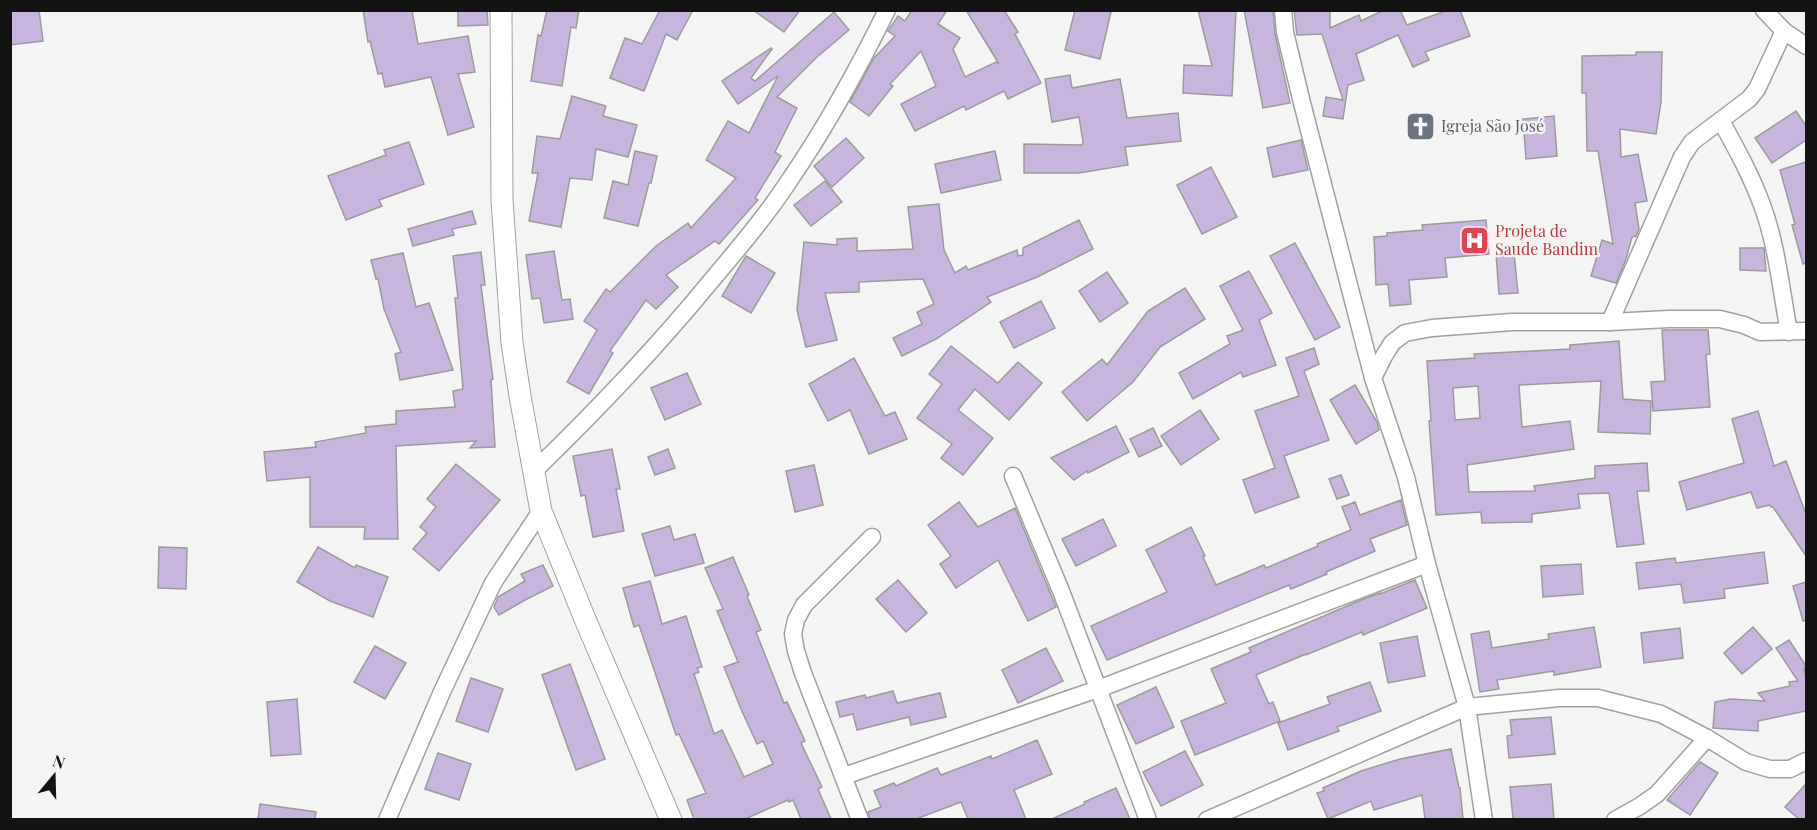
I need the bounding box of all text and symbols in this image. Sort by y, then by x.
church icon: Igreja São José [1404,110,1436,142]
place label: Igreja São José [1441,115,1544,136]
place label: Projeta de Saude Bandim [1495,220,1598,259]
hospital icon: Projeta de Saude Bandim [1458,224,1490,256]
north arrow [24,746,84,806]
text: N [50,750,68,773]

